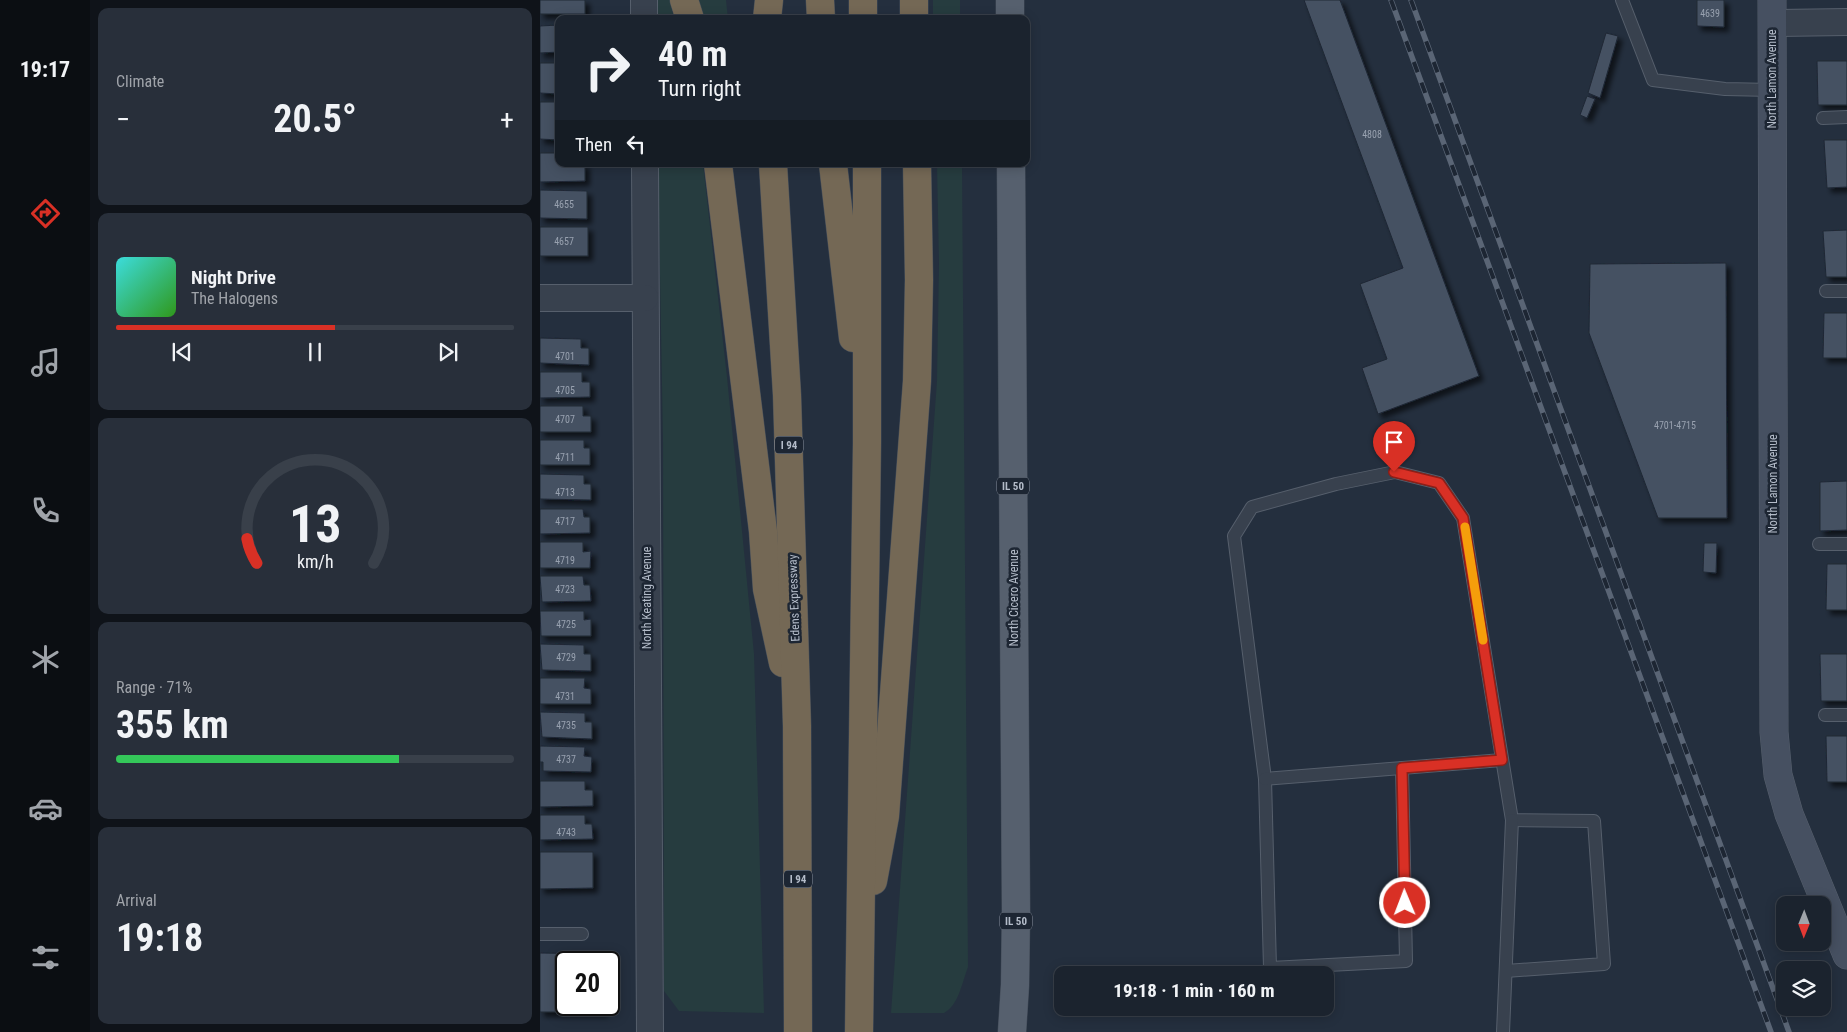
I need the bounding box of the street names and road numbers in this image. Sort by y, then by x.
street label: North Lamon Avenue [1765,29,1779,129]
street label: North Lamon Avenue [1766,434,1780,534]
road number: I 94 [775,436,803,454]
road number: IL 50 [997,478,1029,494]
street label: North Keating Avenue [640,546,654,649]
street label: North Cicero Avenue [1007,549,1021,647]
street label: Edens Expressway [785,554,803,642]
road number: I 94 [784,871,812,888]
road number: IL 50 [1000,912,1032,929]

